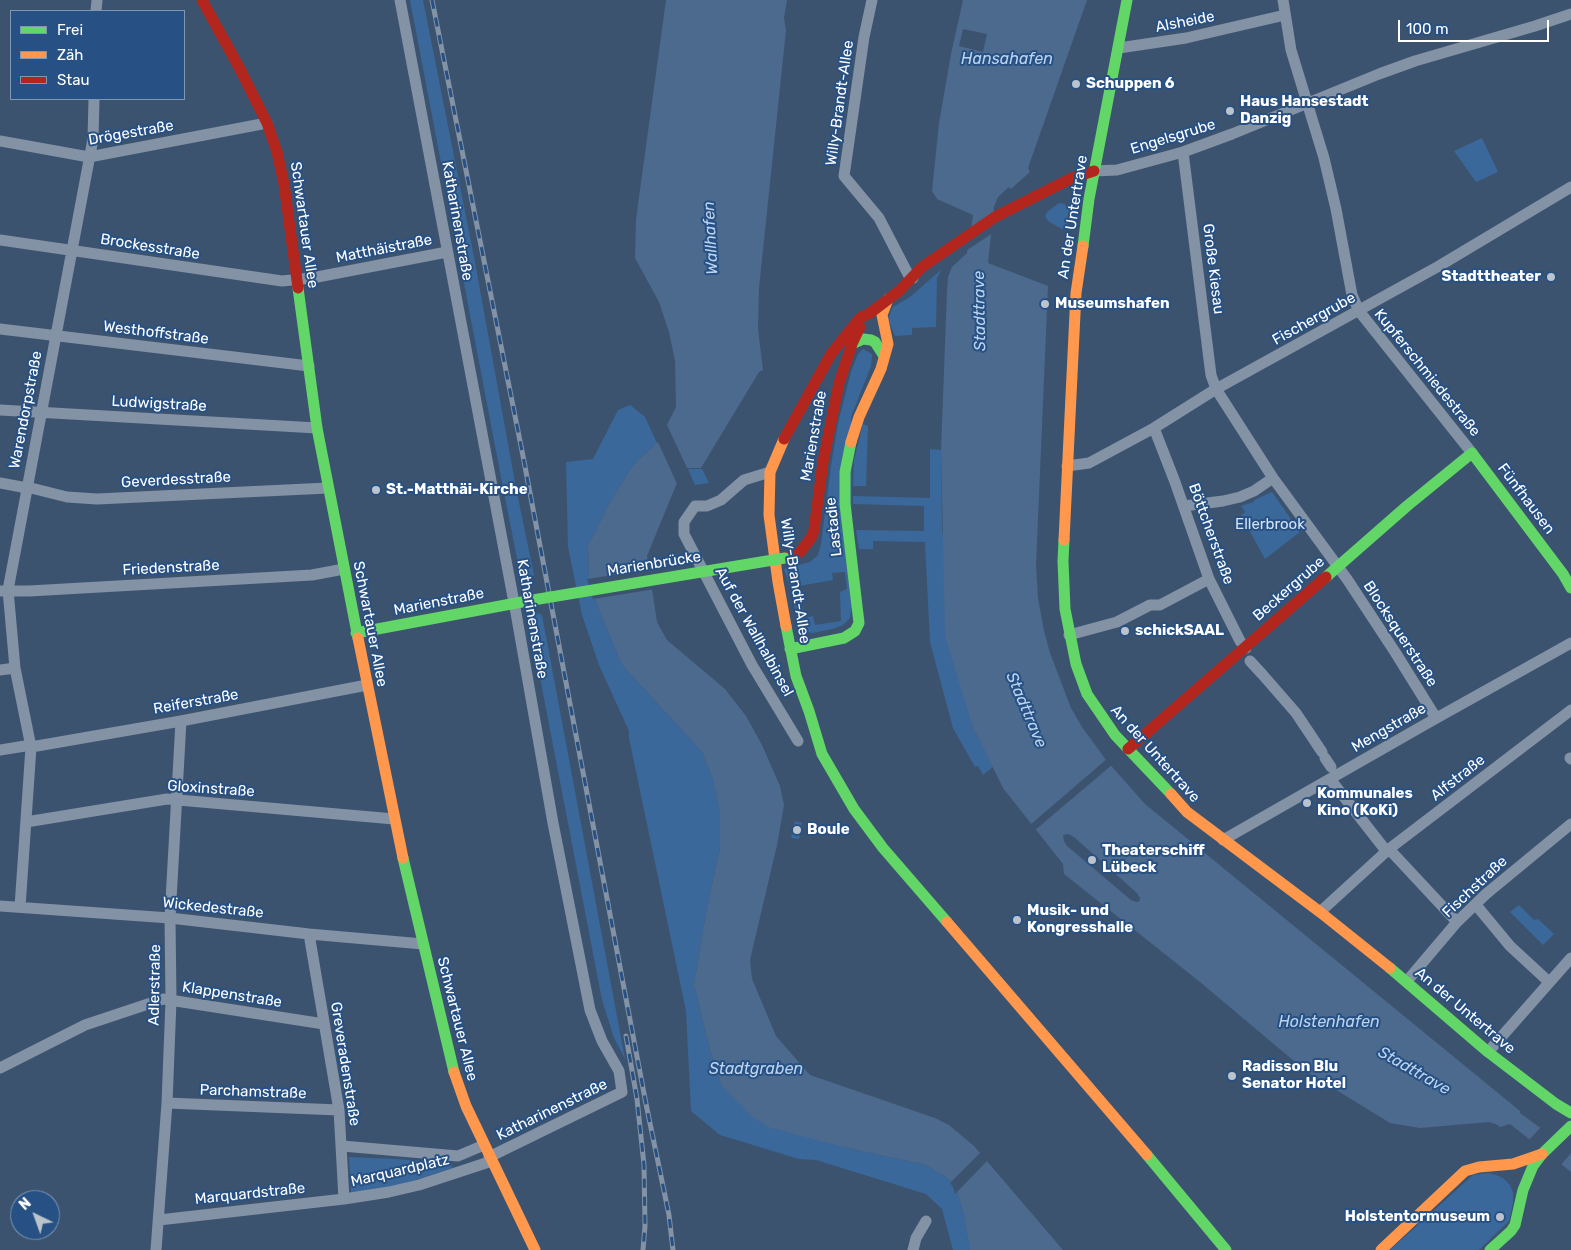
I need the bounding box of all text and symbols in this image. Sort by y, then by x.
street label: Alsheide [1154,7,1216,37]
legend [10,10,185,100]
scale bar [1401,10,1552,42]
text: 100 m [1406,20,1448,38]
text: Frei [57,21,83,39]
street label: Willy-Brandt-Allee [822,39,858,167]
text: Zäh [57,46,83,64]
water label: Hansahafen [961,49,1053,69]
text: Stau [57,71,90,89]
place label: Schuppen 6 [1086,75,1175,93]
marker: Schuppen 6 [1070,78,1082,90]
place label: Haus Hansestadt Danzig [1240,93,1369,128]
marker: Haus Hansestadt Danzig [1224,105,1236,117]
street label: Engelsgrube [1128,116,1218,158]
street label: Drögestraße [87,117,175,149]
street label: An der Untertrave [1054,154,1092,280]
street label: Katharinenstraße [438,160,476,282]
street label: Schwartauer Allee [286,161,322,289]
water label: Wallhafen [699,201,723,275]
street label: Große Kiesau [1199,223,1227,315]
street label: Brockesstraße [99,230,201,264]
street label: Matthäistraße [334,231,434,267]
place label: Stadttheater [1442,268,1541,286]
water label: Stadttrave [970,271,990,351]
marker: Stadttheater [1545,271,1557,283]
street label: Fischergrube [1269,289,1359,349]
place label: Museumshafen [1055,295,1170,313]
marker: Museumshafen [1039,298,1051,310]
street label: Kupferschmiedestraße [1370,306,1484,440]
street label: Westhoffstraße [102,318,210,348]
street label: Warendorpstraße [6,349,46,471]
street label: Marienstraße [797,389,831,483]
street label: Ludwigstraße [111,393,207,415]
street label: Fünfhausen [1494,460,1558,538]
street label: Geverdesstraße [121,468,231,492]
place label: St.-Matthäi-Kirche [386,481,528,499]
street label: Böttcherstraße [1184,481,1238,587]
marker: St.-Matthäi-Kirche [370,484,382,496]
street label: Lastadie [822,496,846,558]
park label: Ellerbrook [1235,516,1305,534]
street label: Willy-Brandt-Allee [776,517,814,645]
street label: Marienbrücke [606,548,702,580]
street label: Beckergrube [1250,553,1328,625]
street label: Friedenstraße [122,556,220,580]
street label: Katharinenstraße [513,558,551,680]
street label: Schwartauer Allee [349,560,391,688]
street label: Auf der Wallhalbinsel [711,564,797,700]
street label: Blocksquerstraße [1359,578,1441,690]
street label: Marienstraße [392,584,486,620]
place label: schickSAAL [1135,622,1224,640]
marker: schickSAAL [1119,625,1131,637]
water label: Stadttrave [1001,669,1051,751]
street label: Reiferstraße [152,686,240,718]
street label: Mengstraße [1349,699,1429,757]
street label: An der Untertrave [1106,702,1204,806]
street label: Alfstraße [1427,751,1489,805]
street label: Gloxinstraße [167,777,255,801]
place label: Kommunales Kino (KoKi) [1317,785,1413,820]
marker: Kommunales Kino (KoKi) [1301,797,1313,809]
place label: Boule [807,821,850,839]
marker: Boule [791,824,803,836]
place label: Theaterschiff Lübeck [1102,842,1205,877]
street label: Fischstraße [1439,852,1511,922]
marker: Theaterschiff Lübeck [1086,854,1098,866]
street label: Wickedestraße [162,894,264,922]
place label: Musik- und Kongresshalle [1027,902,1133,937]
marker: Musik- und Kongresshalle [1011,914,1023,926]
street label: Adlerstraße [145,944,165,1026]
street label: Schwartauer Allee [433,955,481,1083]
street label: An der Untertrave [1411,964,1519,1058]
street label: Klappenstraße [181,978,283,1012]
street label: Greveradenstraße [326,1001,364,1127]
water label: Holstenhafen [1278,1012,1380,1032]
water label: Stadttrave [1374,1043,1454,1099]
place label: Radisson Blu Senator Hotel [1242,1058,1346,1093]
water label: Stadtgraben [709,1059,803,1079]
marker: Radisson Blu Senator Hotel [1226,1070,1238,1082]
street label: Katharinenstraße [494,1075,610,1145]
street label: Parchamstraße [199,1081,307,1103]
street label: Marquardplatz [349,1151,451,1191]
street label: Marquardstraße [194,1179,306,1209]
north arrow [10,1190,60,1240]
text: N [16,1195,35,1214]
place label: Holstentormuseum [1345,1208,1490,1226]
marker: Holstentormuseum [1494,1211,1506,1223]

